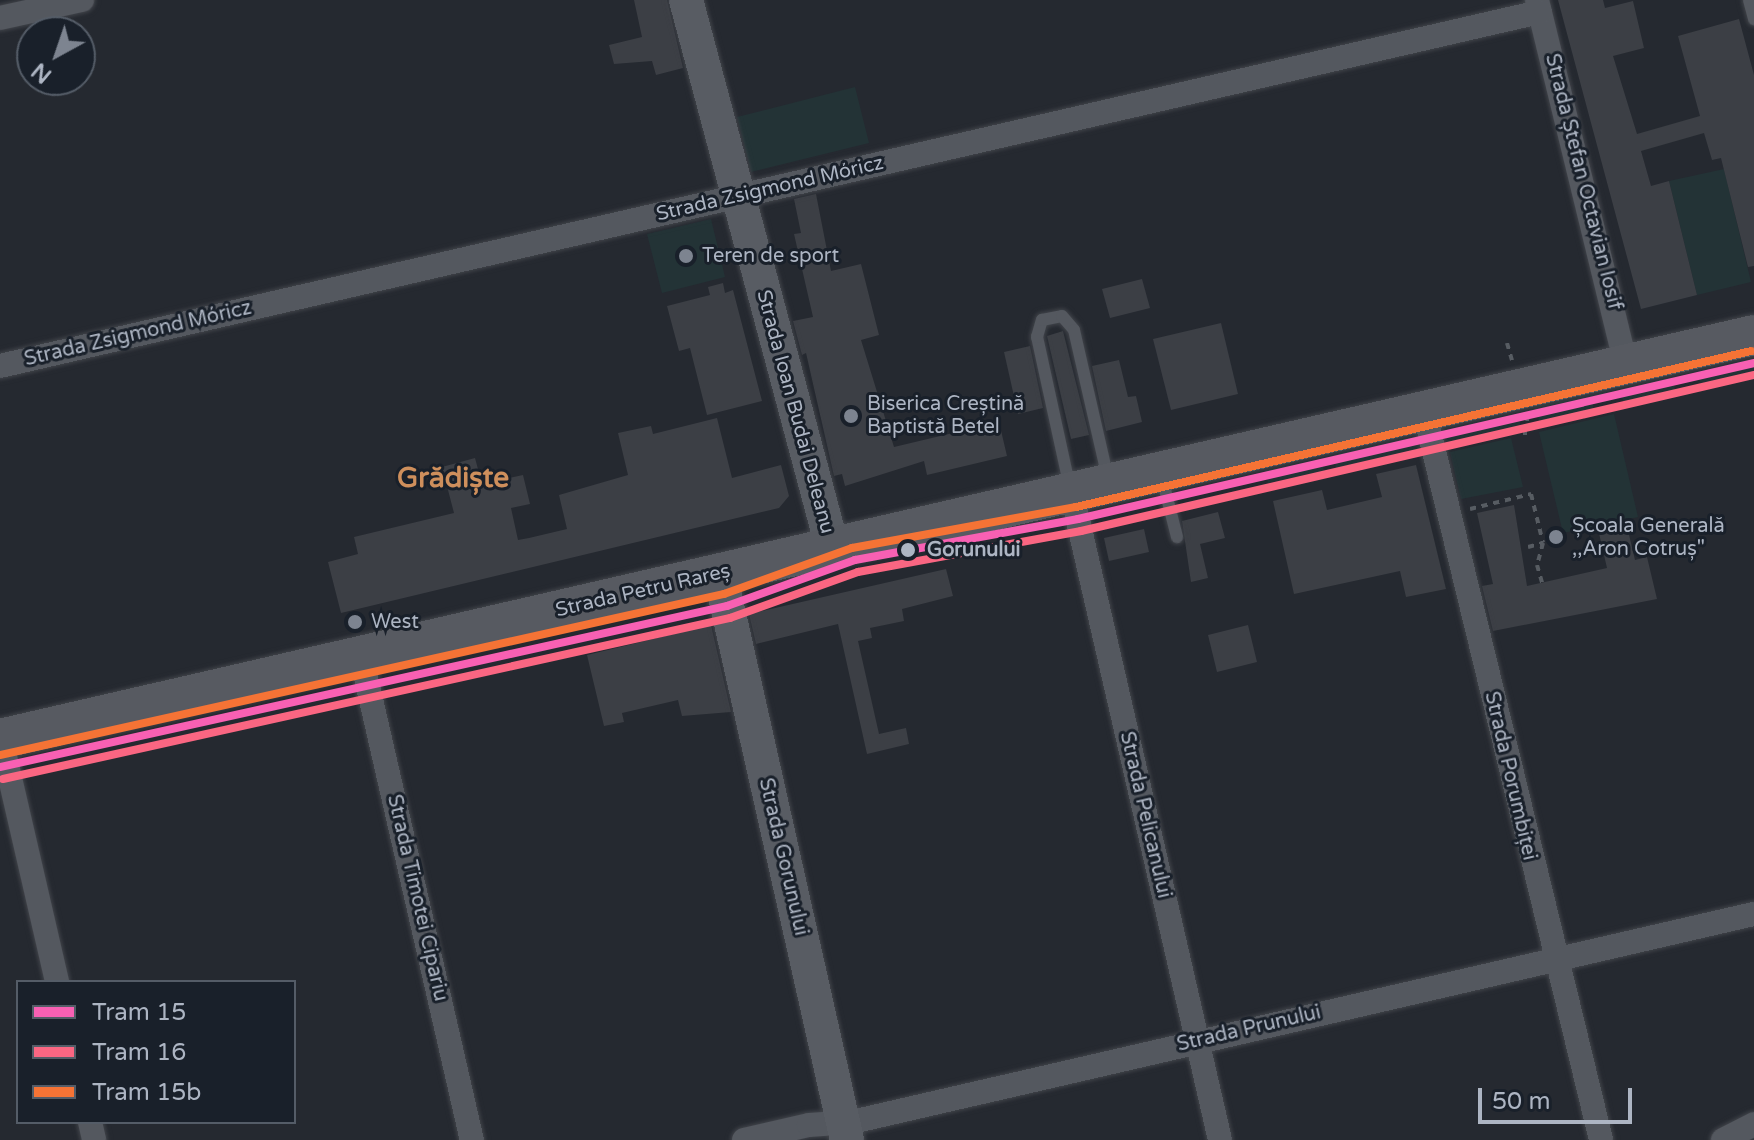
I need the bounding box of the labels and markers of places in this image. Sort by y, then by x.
place label: Teren de sport [702,244,839,268]
marker: Teren de sport [677,247,695,265]
place label: Biserica Creștină Baptistă Betel [867,392,1024,439]
marker: Biserica Creștină Baptistă Betel [842,407,860,425]
place label: Școala Generală ,,Aron Cotruș" [1572,514,1725,561]
marker: Școala Generală ,,Aron Cotruș" [1547,528,1565,546]
marker: Gorunului [896,538,920,562]
place label: Gorunului [927,538,1021,562]
place label: West [371,610,419,634]
marker: West [346,613,364,631]

